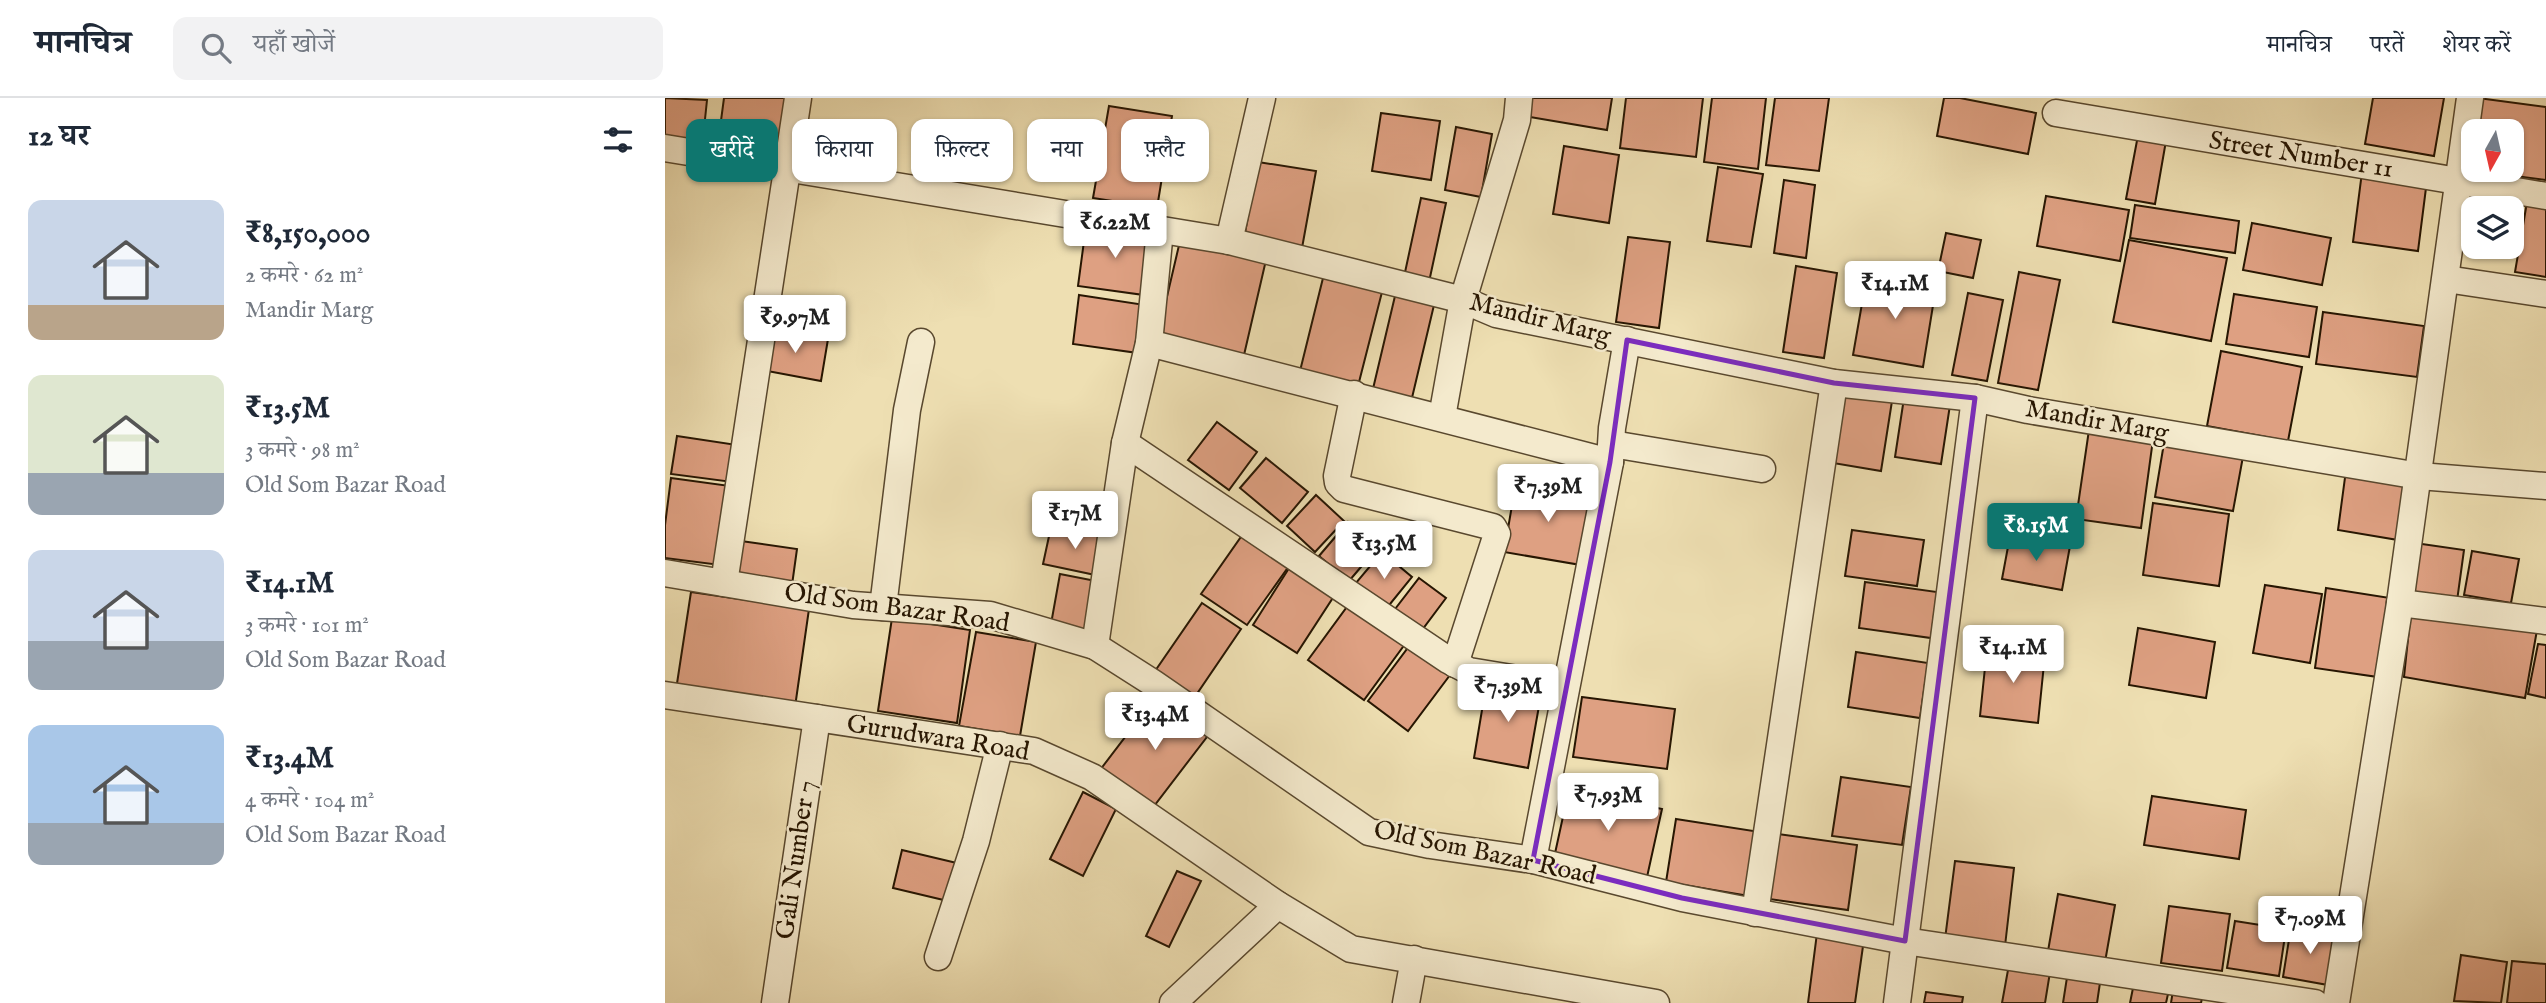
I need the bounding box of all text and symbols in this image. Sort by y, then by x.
search box [173,17,663,80]
text: मानचित्र [35,23,131,65]
text: यहाँ खोजें [253,28,335,61]
icon: search [197,29,235,67]
text: मानचित्र [2267,30,2332,61]
text: परतें [2370,30,2404,61]
text: शेयर करें [2442,30,2511,61]
text: 12 घर [28,118,90,156]
chip: खरीदें [686,119,778,182]
chip: किराया [792,119,897,182]
chip: फ़िल्टर [911,119,1013,182]
chip: नया [1027,119,1107,182]
chip: फ़्लैट [1121,119,1209,182]
north arrow [2461,119,2523,182]
map controls [2461,119,2524,259]
icon: filters [599,121,637,159]
street label: Street Number 11 [2207,124,2395,186]
button: layers [2461,196,2524,259]
pin: ₹6.22M [1058,200,1172,260]
text: ₹6.22M [1080,208,1150,237]
text: ₹8,150,000 [245,215,371,253]
icon: home [84,228,168,312]
text: 2 कमरे · 62 m² [245,261,363,290]
pin: ₹14.1M [1838,262,1952,321]
text: ₹14.1M [1861,269,1929,298]
street label: Mandir Marg [1466,285,1615,353]
text: Mandir Marg [245,296,373,325]
pin: ₹9.97M [738,296,852,355]
text: ₹9.97M [760,303,830,332]
text: ₹13.5M [245,390,330,428]
street label: Mandir Marg [2023,392,2172,450]
icon: home [84,403,168,487]
text: 3 कमरे · 98 m² [245,436,360,465]
pin: ₹7.39M [1491,464,1605,524]
text: Old Som Bazar Road [245,471,446,500]
text: ₹7.39M [1514,472,1582,501]
pin: ₹17M [1034,491,1116,551]
text: ₹17M [1048,499,1102,528]
pin: ₹8.15M [1979,504,2093,563]
text: ₹8.15M [2003,511,2069,540]
pin: ₹13.5M [1327,522,1441,581]
text: ₹13.5M [1351,529,1417,558]
text: ₹14.1M [245,565,334,603]
street label: Old Som Bazar Road [782,576,1012,640]
icon: home [84,578,168,662]
text: 3 कमरे · 101 m² [245,611,369,640]
pin: ₹14.1M [1956,626,2070,685]
text: ₹14.1M [1979,633,2047,662]
text: Old Som Bazar Road [245,646,446,675]
pin: ₹7.39M [1451,664,1565,724]
text: ₹7.39M [1474,672,1542,701]
pin: ₹13.4M [1098,692,1212,752]
text: ₹13.4M [1121,700,1189,729]
street label: Gurudwara Road [844,707,1032,769]
text: ₹13.4M [245,740,334,778]
icon: home [84,753,168,837]
pin: ₹7.93M [1551,774,1665,833]
street label: Gali Number 7 [769,778,823,942]
text: ₹7.93M [1574,781,1642,810]
text: 4 कमरे · 104 m² [245,786,374,815]
street label: Old Som Bazar Road [1371,813,1600,893]
text: Old Som Bazar Road [245,821,446,850]
pin: ₹7.09M [2253,896,2367,956]
text: ₹7.09M [2274,904,2346,933]

